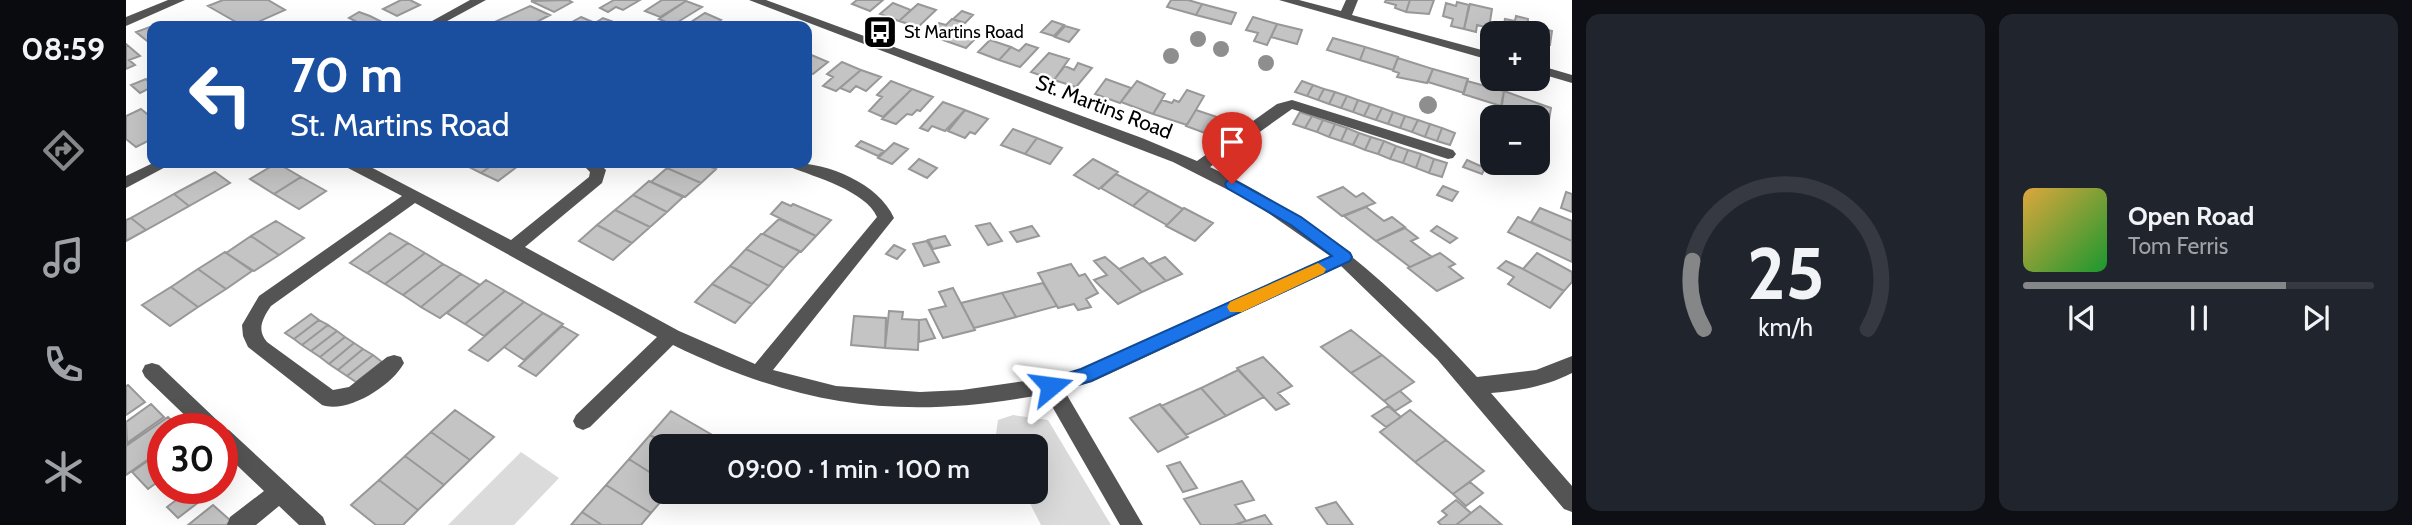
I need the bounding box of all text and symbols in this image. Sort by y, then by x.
bus stop icon: St Martins Road [861,13,899,51]
place label: St Martins Road [904,21,1024,43]
map controls [1480,21,1550,175]
button: + [1480,21,1550,91]
text: 08:59 [21,29,105,68]
text: 70 m [290,45,403,104]
icon: left [175,49,266,140]
street label: St. Martins Road [1032,69,1176,144]
text: St. Martins Road [290,105,509,144]
button: − [1480,105,1550,175]
pin [1202,112,1262,184]
icon: arrive [1213,123,1251,161]
icon: directions [39,126,88,175]
text: Open Road [2128,200,2254,232]
text: 25 [1747,229,1824,317]
text: Tom Ferris [2128,232,2228,260]
icon: music [39,233,88,282]
icon: previous [2063,299,2101,337]
icon: pause [2180,299,2218,337]
icon: next [2297,299,2335,337]
text: km/h [1758,311,1813,341]
icon: phone [39,340,88,389]
position arrow [1014,349,1088,423]
speed limit sign: 30 [147,413,238,504]
icon: climate [39,447,88,496]
text: 09:00 · 1 min · 100 m [727,453,970,485]

